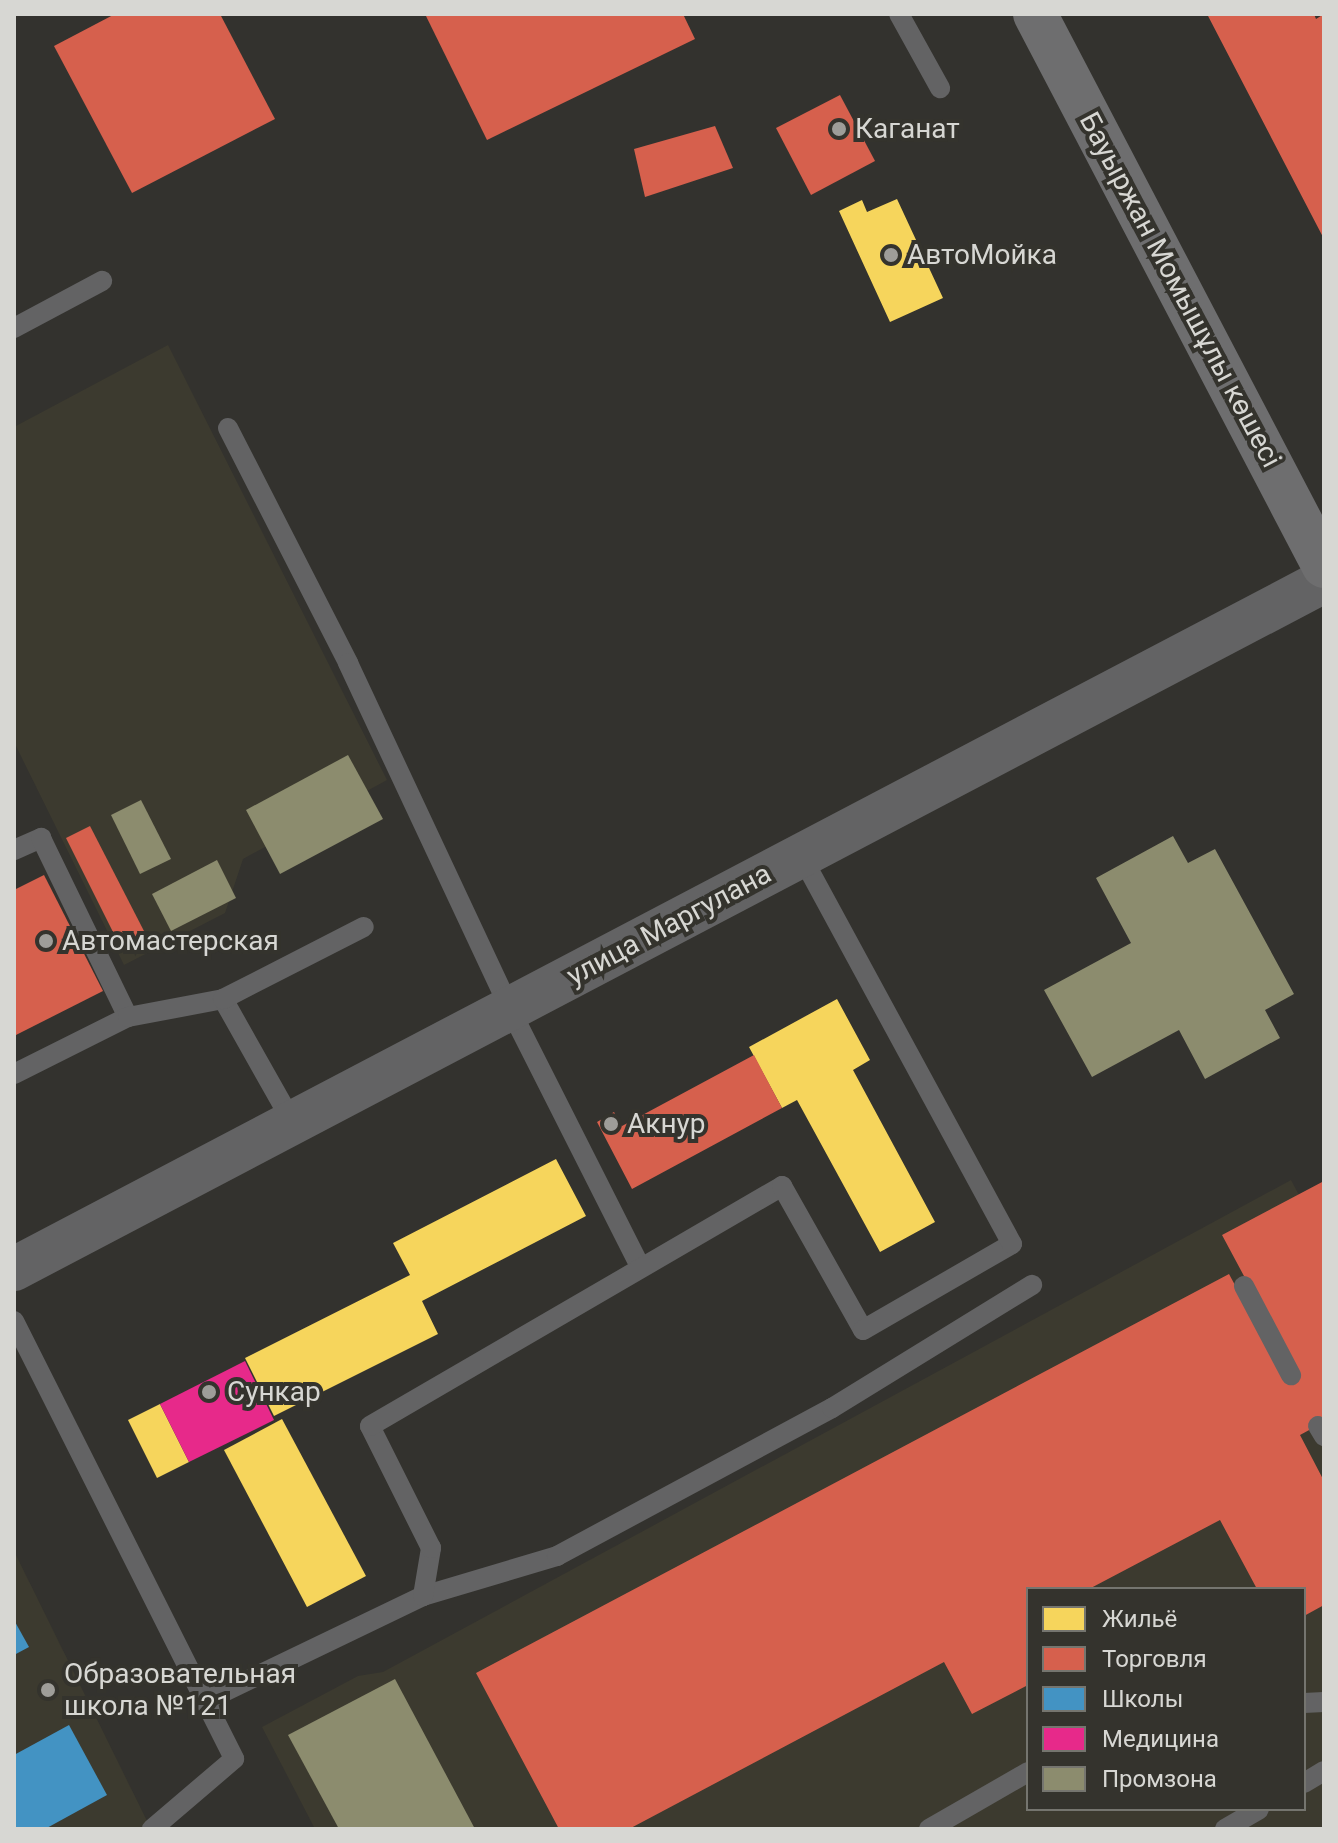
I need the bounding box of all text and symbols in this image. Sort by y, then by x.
street label: Бауыржан Момышұлы көшесі [1072,107,1288,473]
place label: Каганат [855,112,960,146]
marker: Каганат [830,120,848,138]
place label: АвтоМойка [907,238,1057,272]
marker: АвтоМойка [882,246,900,264]
street label: улица Маргулана [561,857,777,993]
place label: Автомастерская [62,924,279,958]
marker: Автомастерская [37,932,55,950]
place label: Акнур [627,1107,706,1141]
marker: Акнур [602,1115,620,1133]
place label: Сункар [227,1375,321,1409]
marker: Сункар [198,1381,220,1403]
legend [1026,1587,1306,1811]
text: Жильё [1102,1605,1177,1633]
text: Торговля [1102,1645,1207,1673]
place label: Образовательная школа №121 [64,1657,296,1723]
marker: Образовательная школа №121 [39,1681,57,1699]
text: Школы [1102,1685,1183,1713]
text: Медицина [1102,1725,1219,1753]
text: Промзона [1102,1765,1217,1793]

